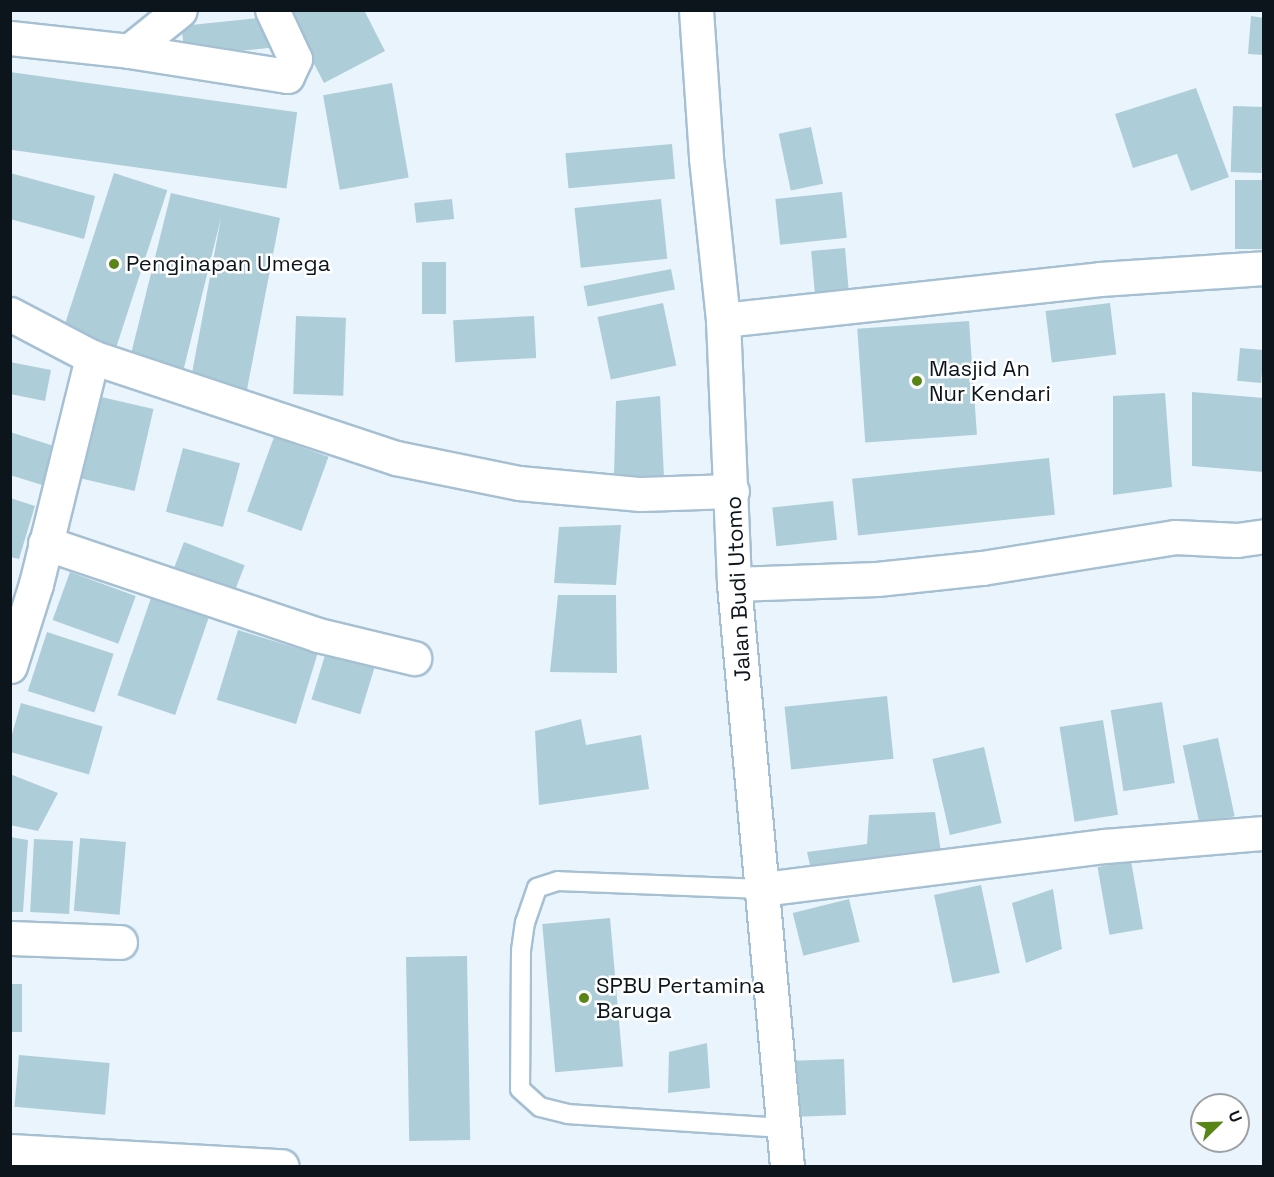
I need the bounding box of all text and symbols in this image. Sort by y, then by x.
place label: Penginapan Umega [126,251,330,277]
marker: Penginapan Umega [107,257,121,271]
place label: Masjid An Nur Kendari [929,355,1051,406]
marker: Masjid An Nur Kendari [910,374,924,388]
street label: Jalan Budi Utomo [720,495,756,683]
place label: SPBU Pertamina Baruga [596,972,765,1023]
marker: SPBU Pertamina Baruga [577,991,591,1005]
north arrow [1190,1093,1250,1153]
text: U [1223,1107,1247,1126]

